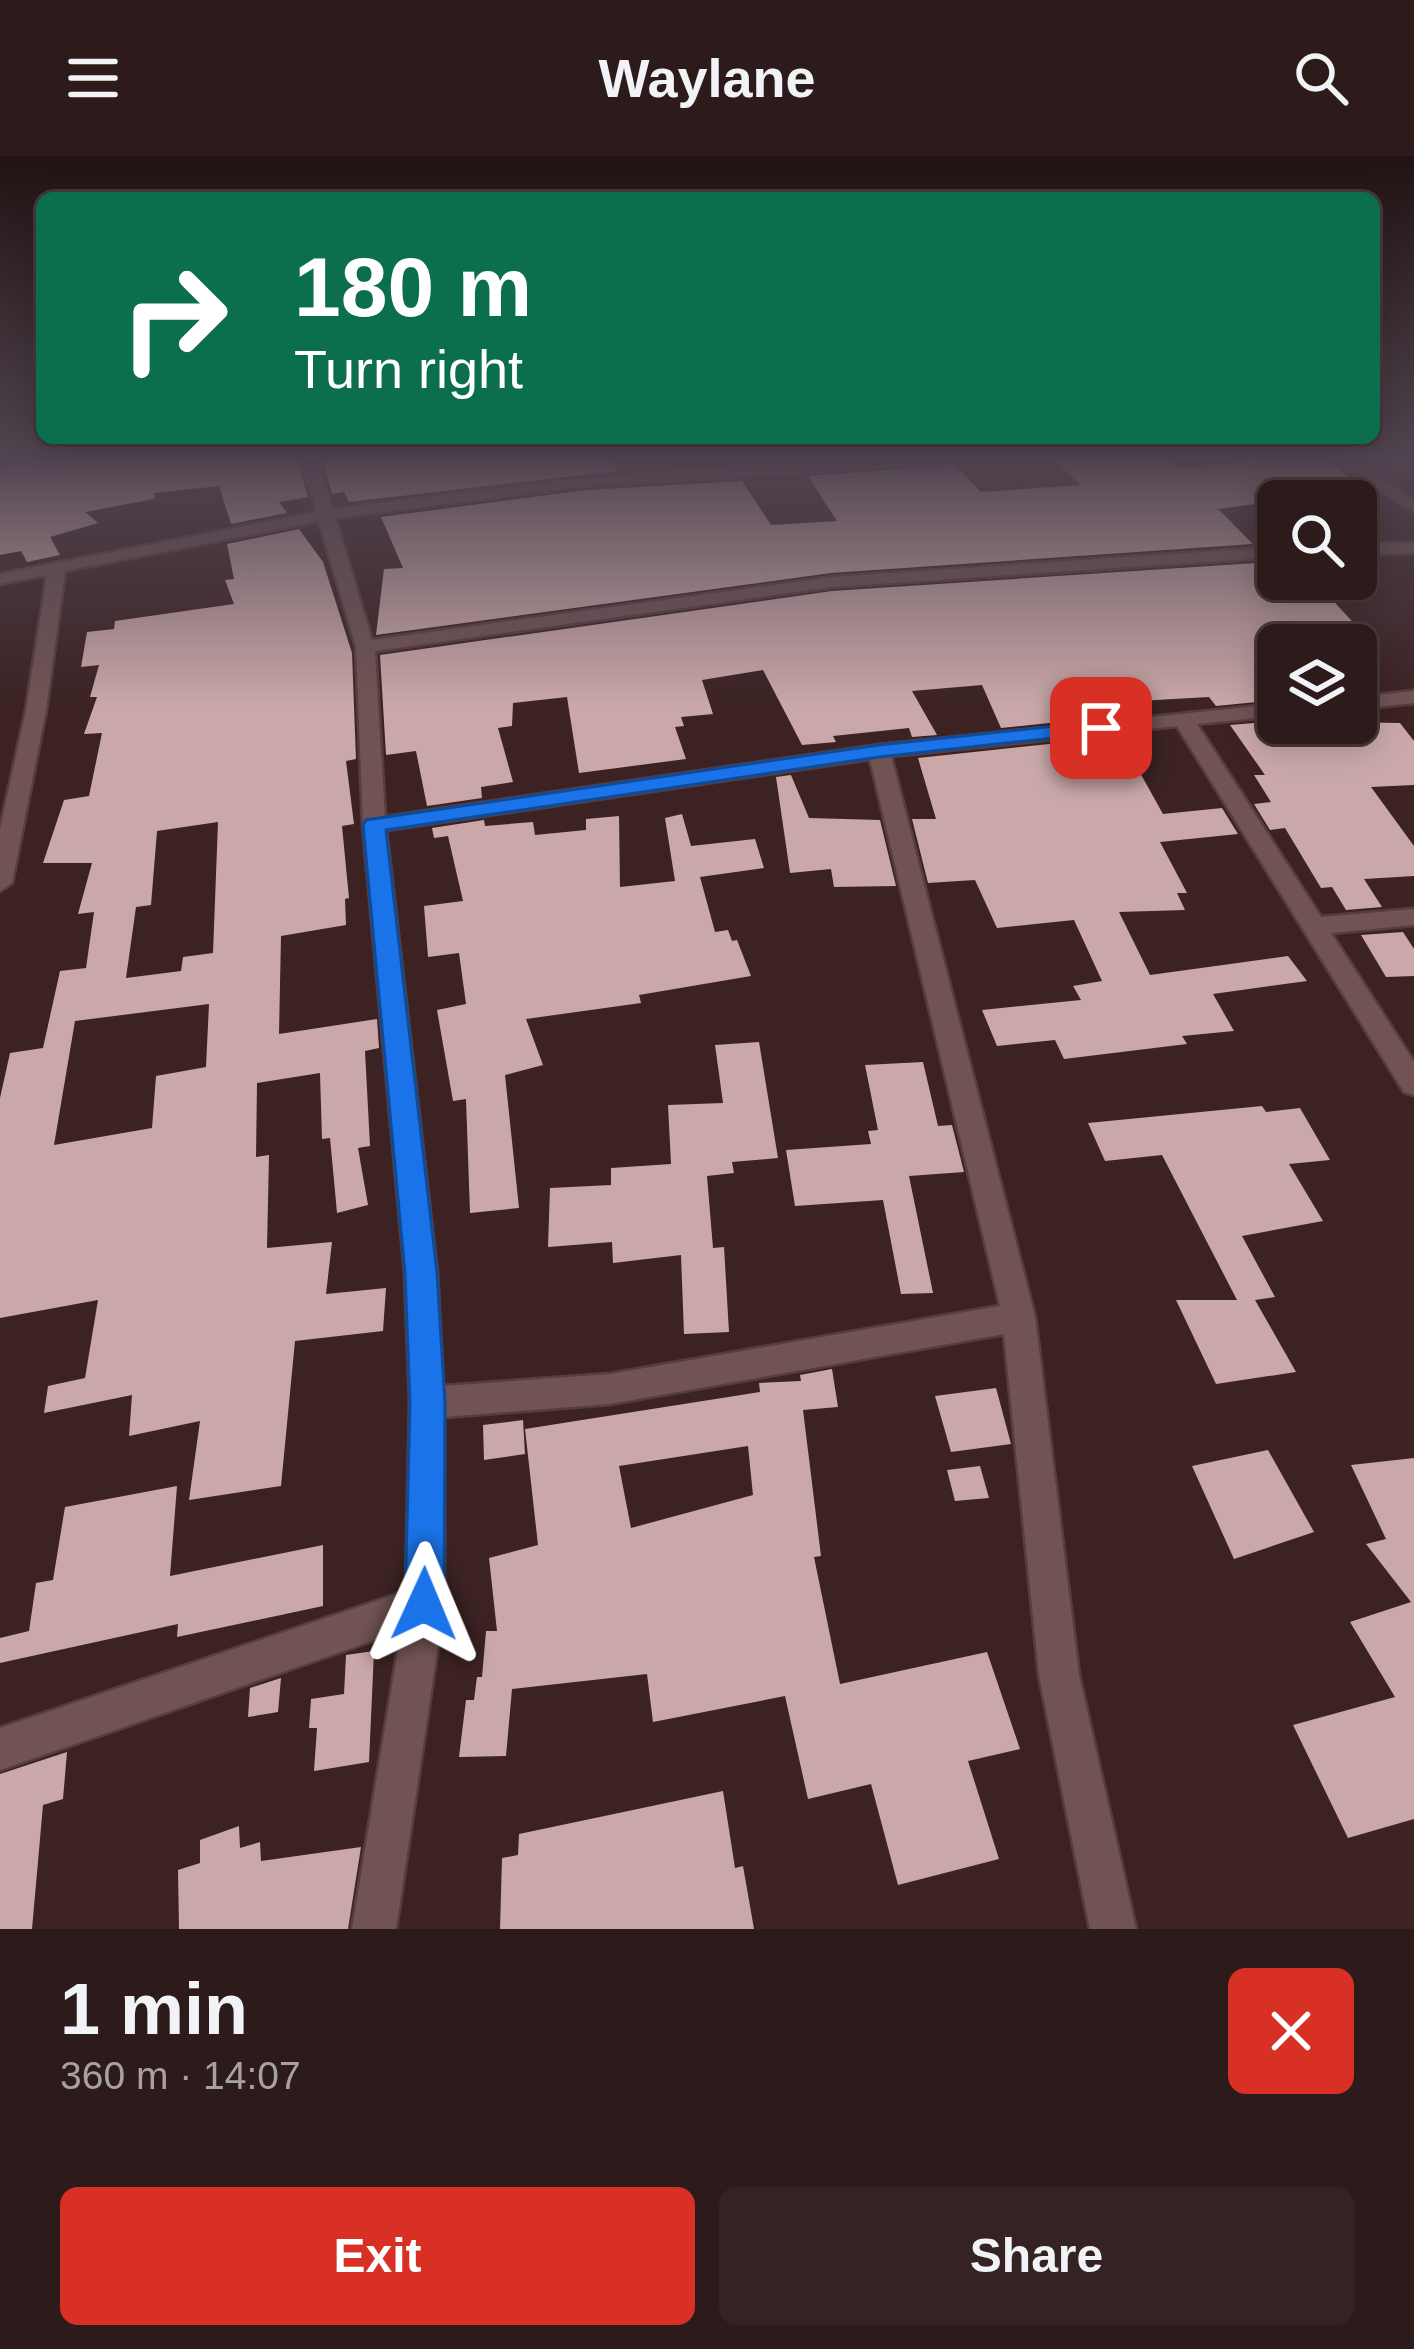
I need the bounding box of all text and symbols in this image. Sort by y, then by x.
icon: menu [60,45,126,111]
icon: search [1288,45,1354,111]
text: Waylane [598,48,816,108]
icon: right [96,240,252,396]
text: 180 m [294,240,532,334]
text: Turn right [294,339,523,399]
map controls [1257,480,1377,744]
button: search [1257,480,1377,600]
button: layers [1257,624,1377,744]
pin [1050,677,1152,779]
icon: arrive [1068,695,1134,761]
position arrow [361,1541,487,1667]
button: close [1228,1968,1354,2094]
text: 1 min [60,1969,248,2049]
text: 360 m · 14:07 [60,2054,301,2097]
button: Exit [60,2187,695,2325]
button: Share [719,2187,1354,2325]

